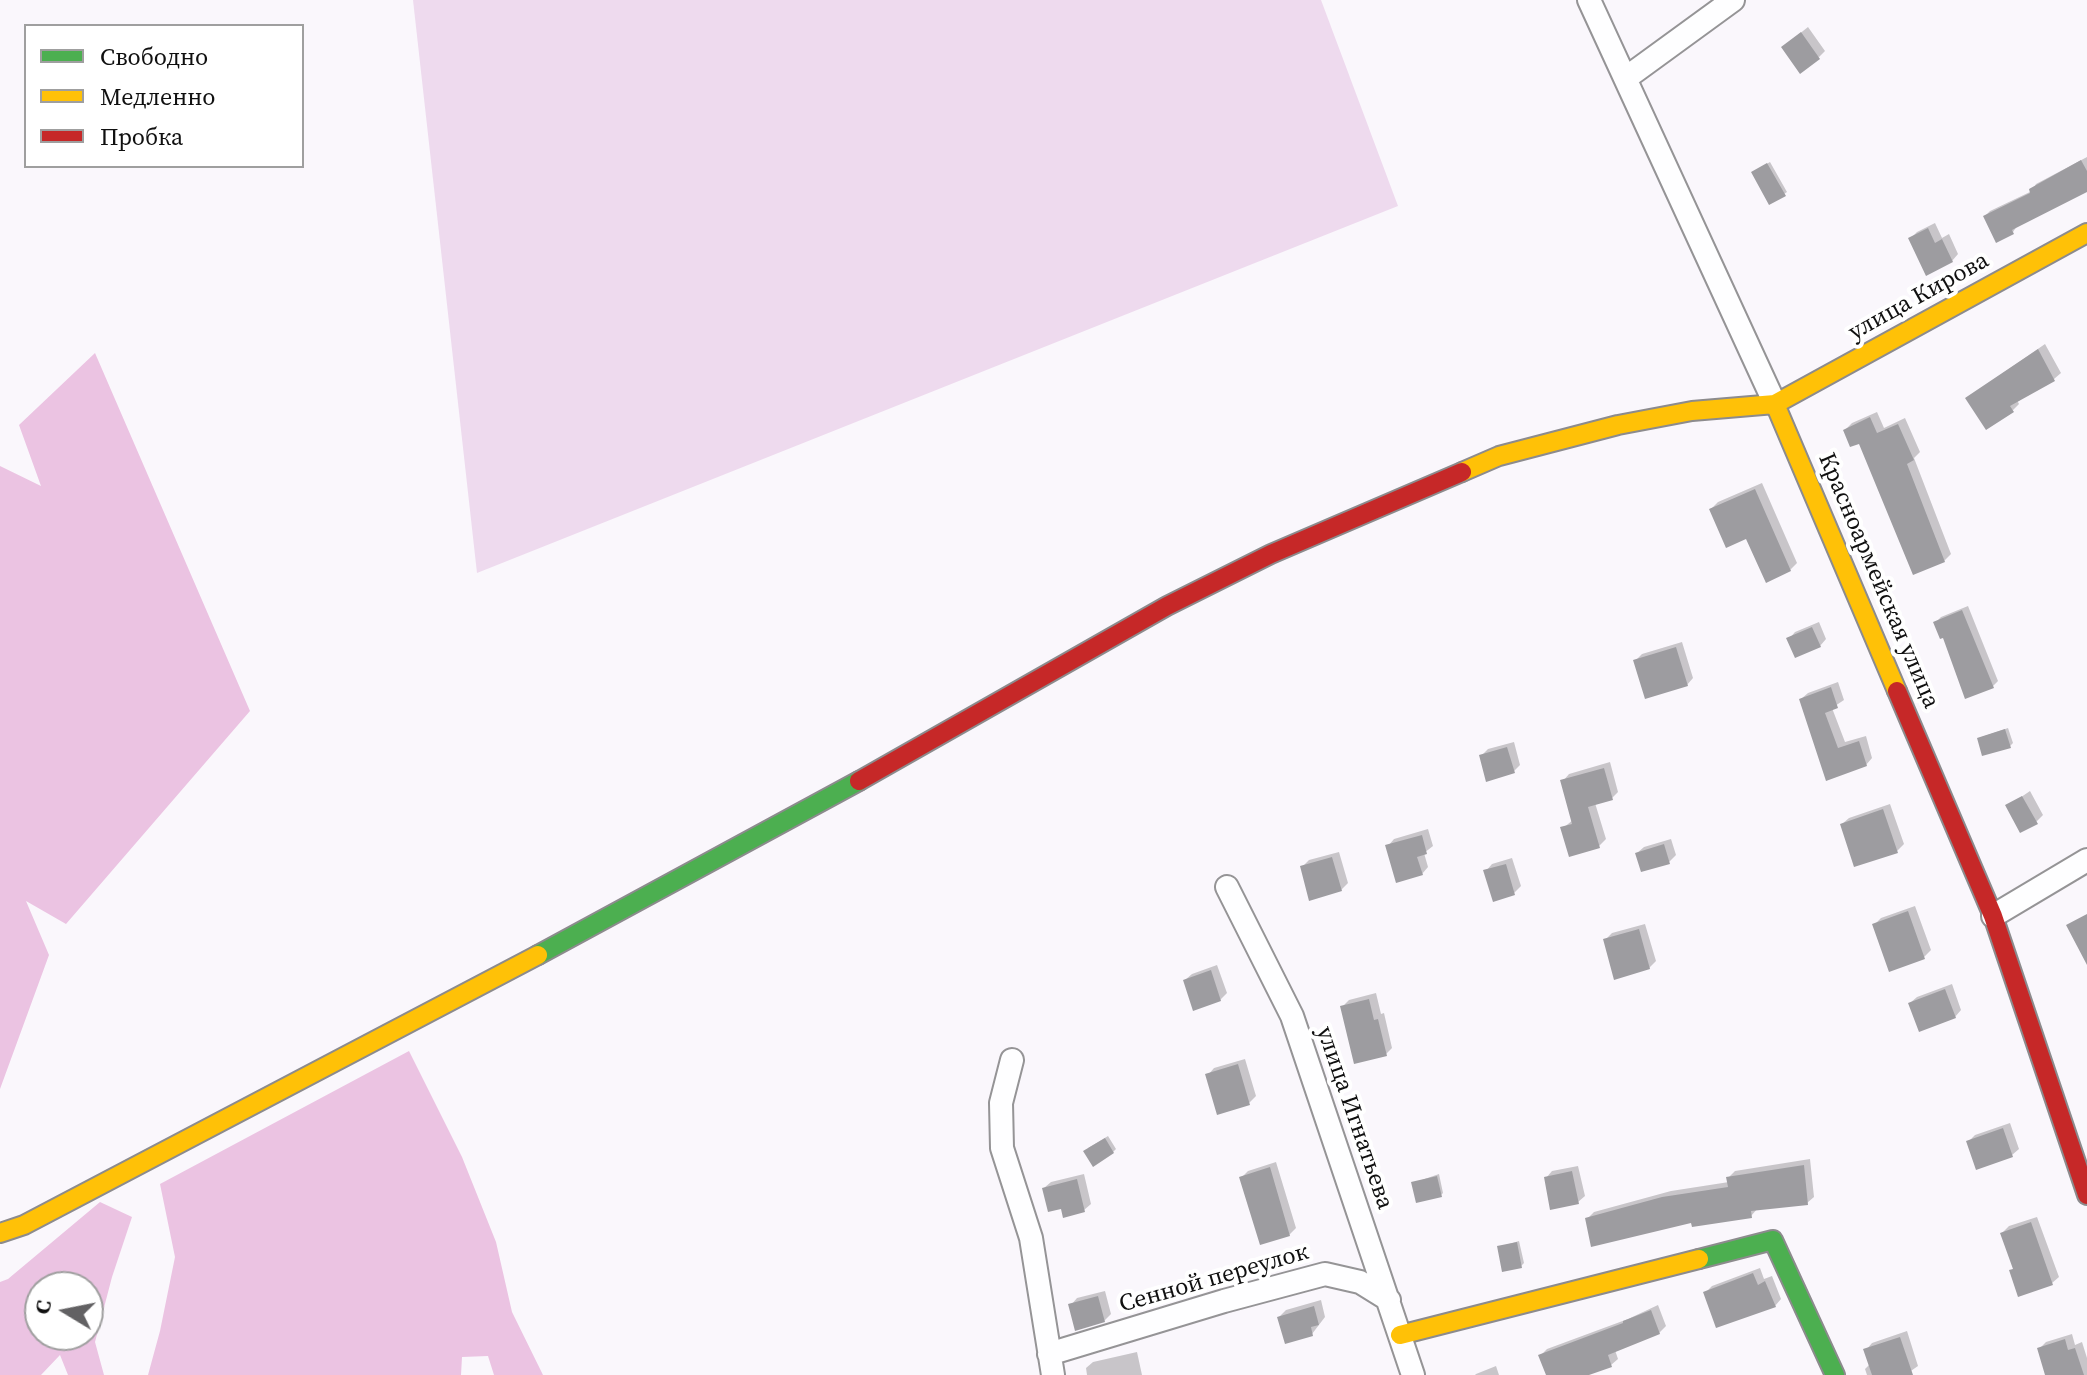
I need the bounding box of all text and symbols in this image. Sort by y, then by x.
legend [24,24,304,168]
text: Свободно [100,40,208,73]
text: Медленно [100,80,215,113]
text: Пробка [100,120,183,153]
street label: улица Кирова [1844,247,1994,347]
street label: Красноармейская улица [1811,449,1945,713]
street label: улица Игнатьева [1309,1023,1399,1213]
street label: Сенной переулок [1116,1238,1312,1320]
north arrow [24,1271,104,1351]
text: С [26,1298,58,1317]

